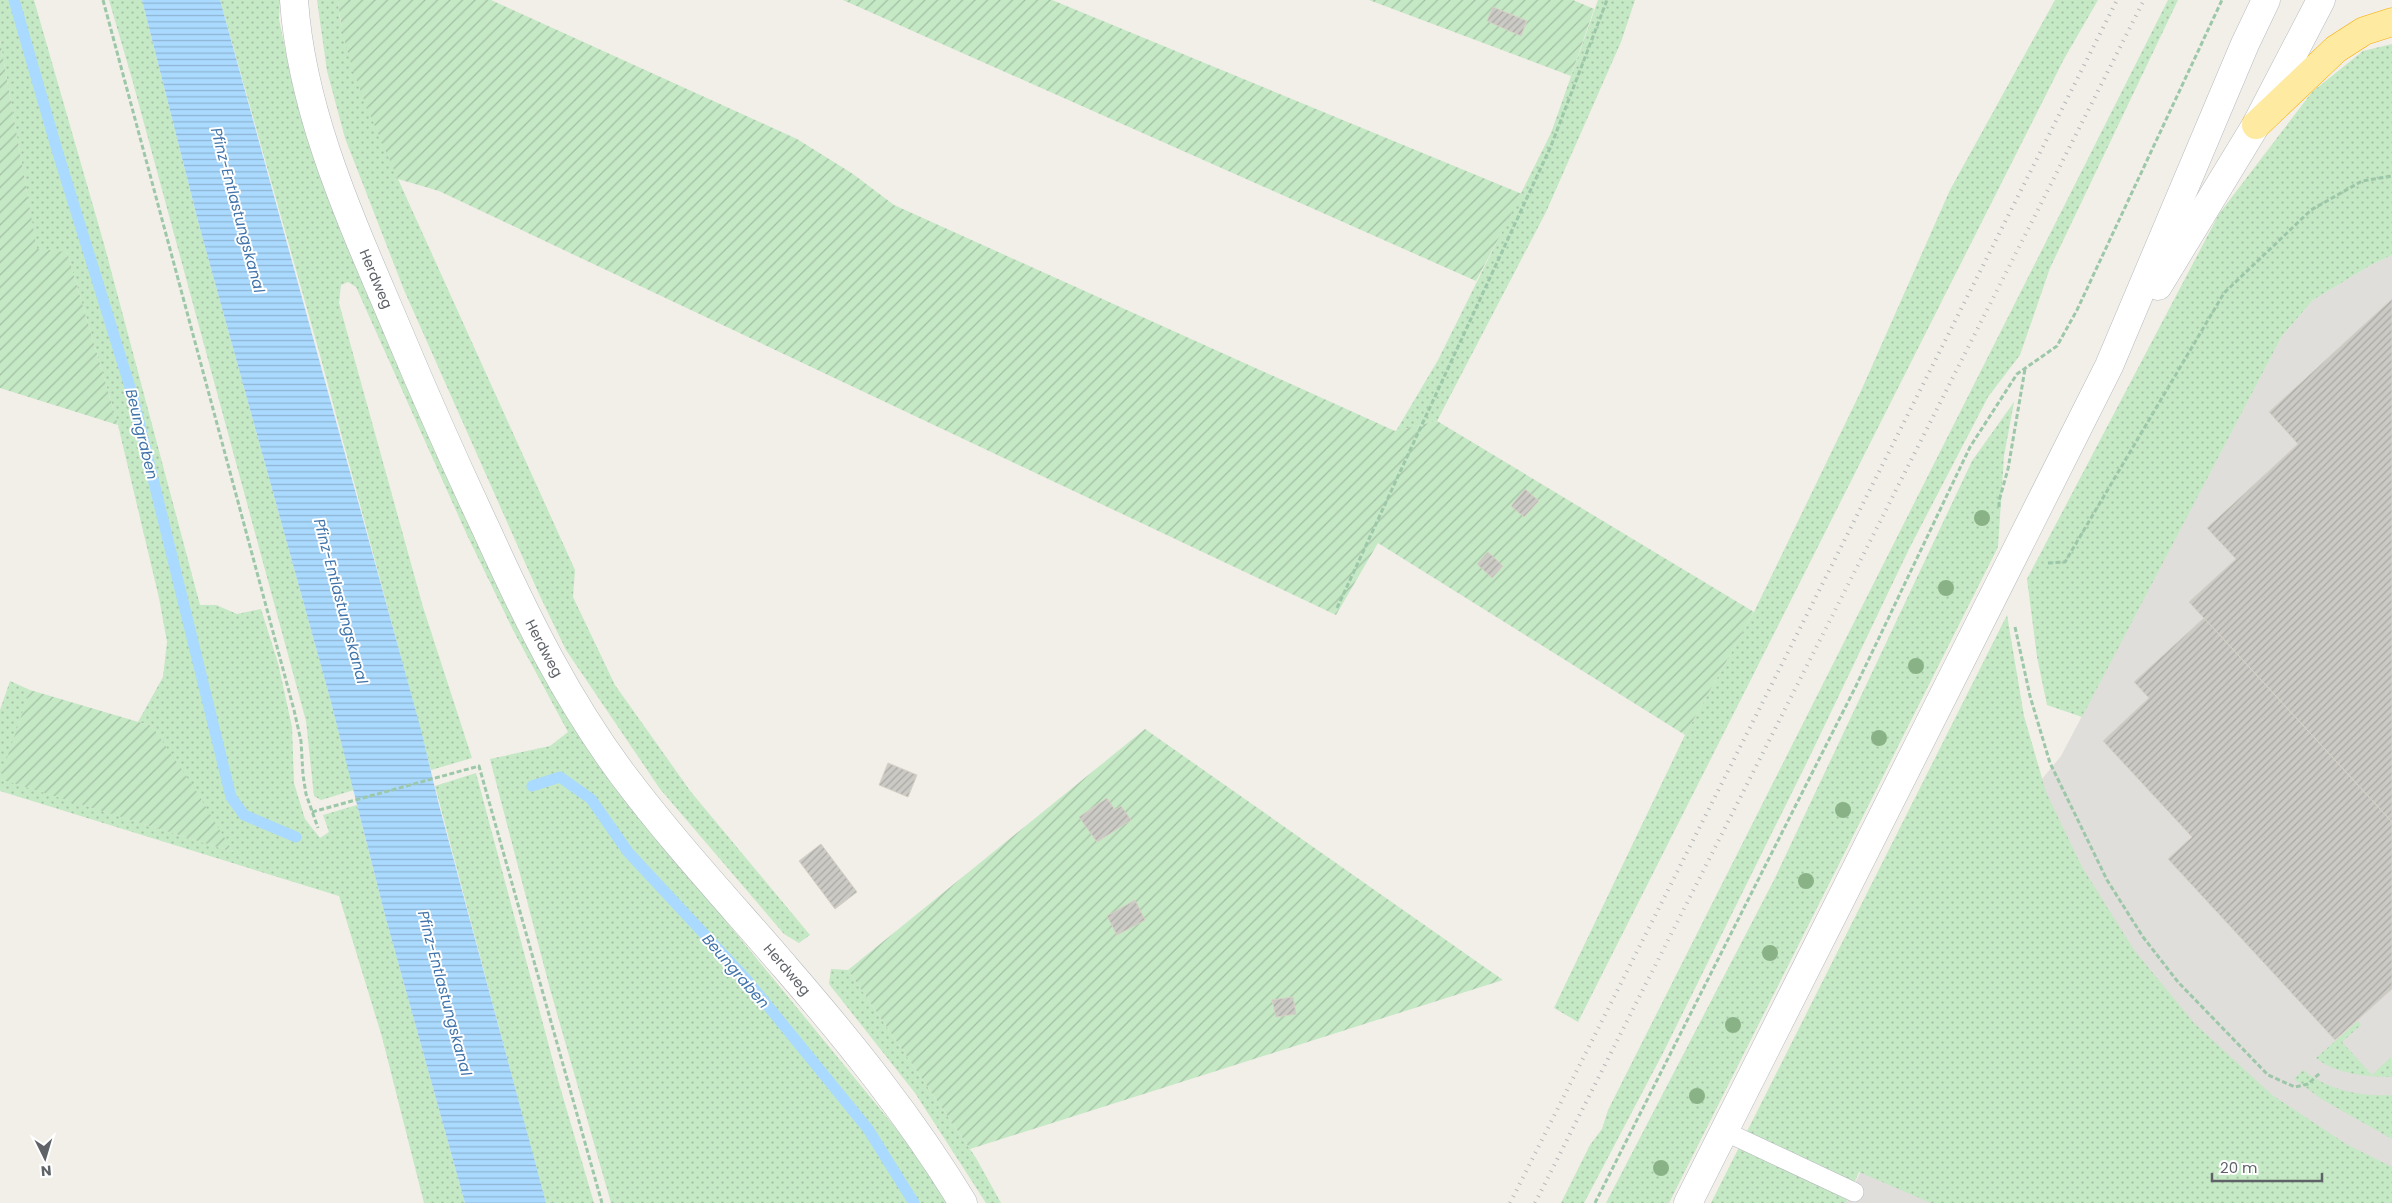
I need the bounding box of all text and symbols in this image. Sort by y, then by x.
water label: Pfinz-Entlastungskanal [206,125,270,295]
street label: Herdweg [355,246,397,312]
water label: Beungraben [121,387,163,481]
water label: Pfinz-Entlastungskanal [309,516,373,686]
street label: Herdweg [521,616,568,681]
water label: Pfinz-Entlastungskanal [413,908,477,1078]
water label: Beungraben [698,929,774,1013]
street label: Herdweg [759,939,815,1000]
north arrow [20,1133,70,1183]
scale bar [2212,1150,2322,1182]
text: 20 m [2220,1157,2258,1178]
text: N [40,1161,52,1181]

